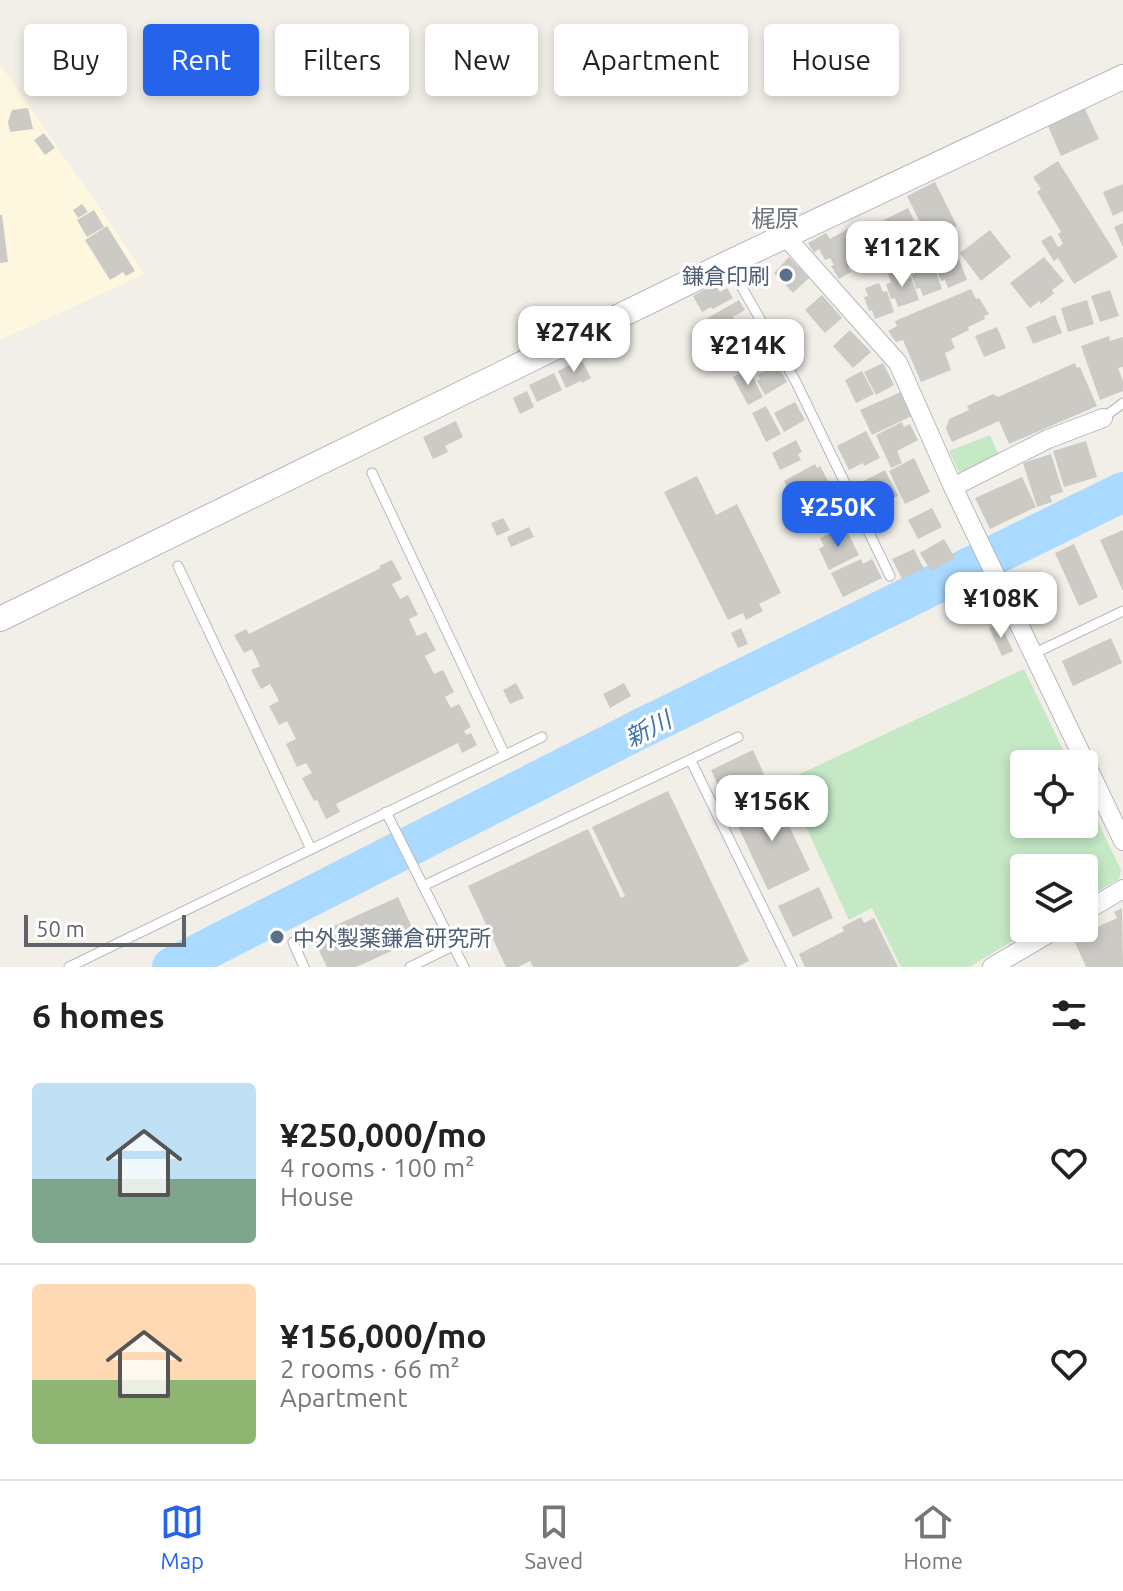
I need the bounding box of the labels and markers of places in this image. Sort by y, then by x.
pin: ¥112K [846,221,958,289]
place label: 鎌倉印刷 [682,263,770,288]
marker: 鎌倉印刷 [777,266,795,284]
pin: ¥274K [518,306,630,374]
pin: ¥214K [692,319,804,387]
pin: ¥250K [782,481,894,549]
pin: ¥108K [945,572,1057,640]
pin: ¥156K [716,775,828,843]
place label: 中外製薬鎌倉研究所 [293,925,491,950]
marker: 中外製薬鎌倉研究所 [268,928,286,946]

